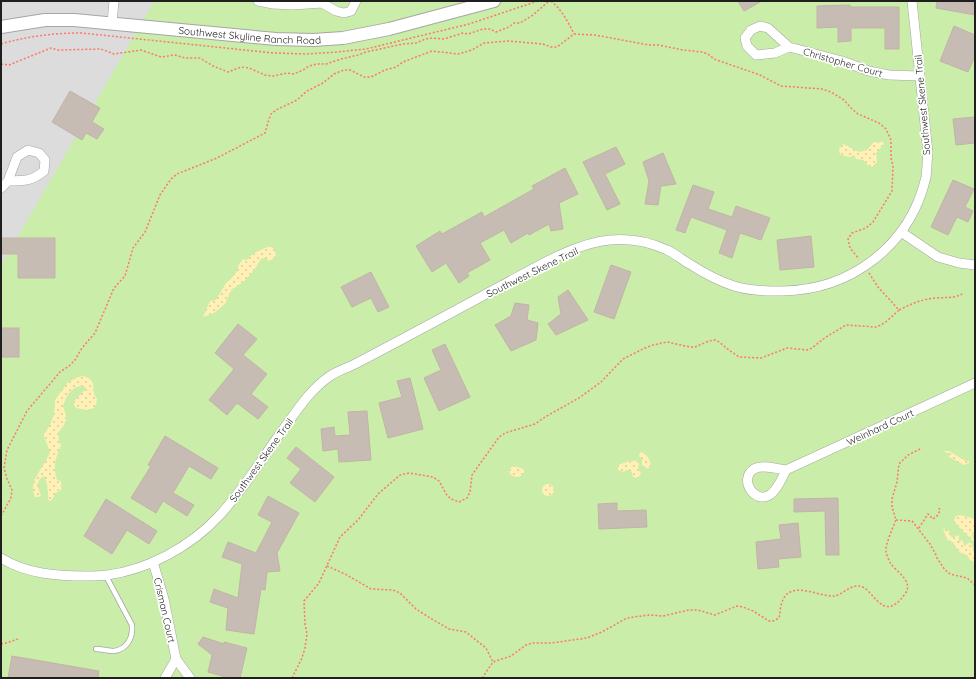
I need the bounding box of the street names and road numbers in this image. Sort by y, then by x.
street label: Southwest Skyline Ranch Road [178,24,321,47]
street label: Christopher Court [802,45,885,80]
street label: Southwest Skene Trail [912,54,933,156]
street label: Southwest Skene Trail [484,245,580,300]
street label: Weinhard Court [844,406,916,449]
street label: Southwest Skene Trail [227,416,296,505]
street label: Crisman Court [151,576,178,645]

